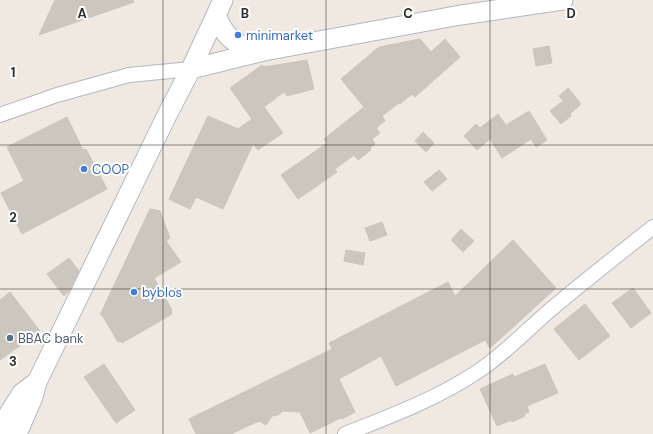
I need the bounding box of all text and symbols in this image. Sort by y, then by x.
text: A [77,5,87,22]
text: B [241,5,249,22]
text: C [403,5,413,22]
text: D [566,5,576,22]
place label: minimarket [246,27,313,44]
marker: minimarket [233,30,243,40]
text: 1 [11,64,15,81]
place label: COOP [92,161,129,178]
marker: COOP [79,164,89,174]
text: 2 [9,209,17,226]
place label: byblos [142,284,182,301]
marker: byblos [129,287,139,297]
place label: BBAC bank [18,330,84,347]
marker: BBAC bank [5,333,15,343]
text: 3 [9,353,17,370]

